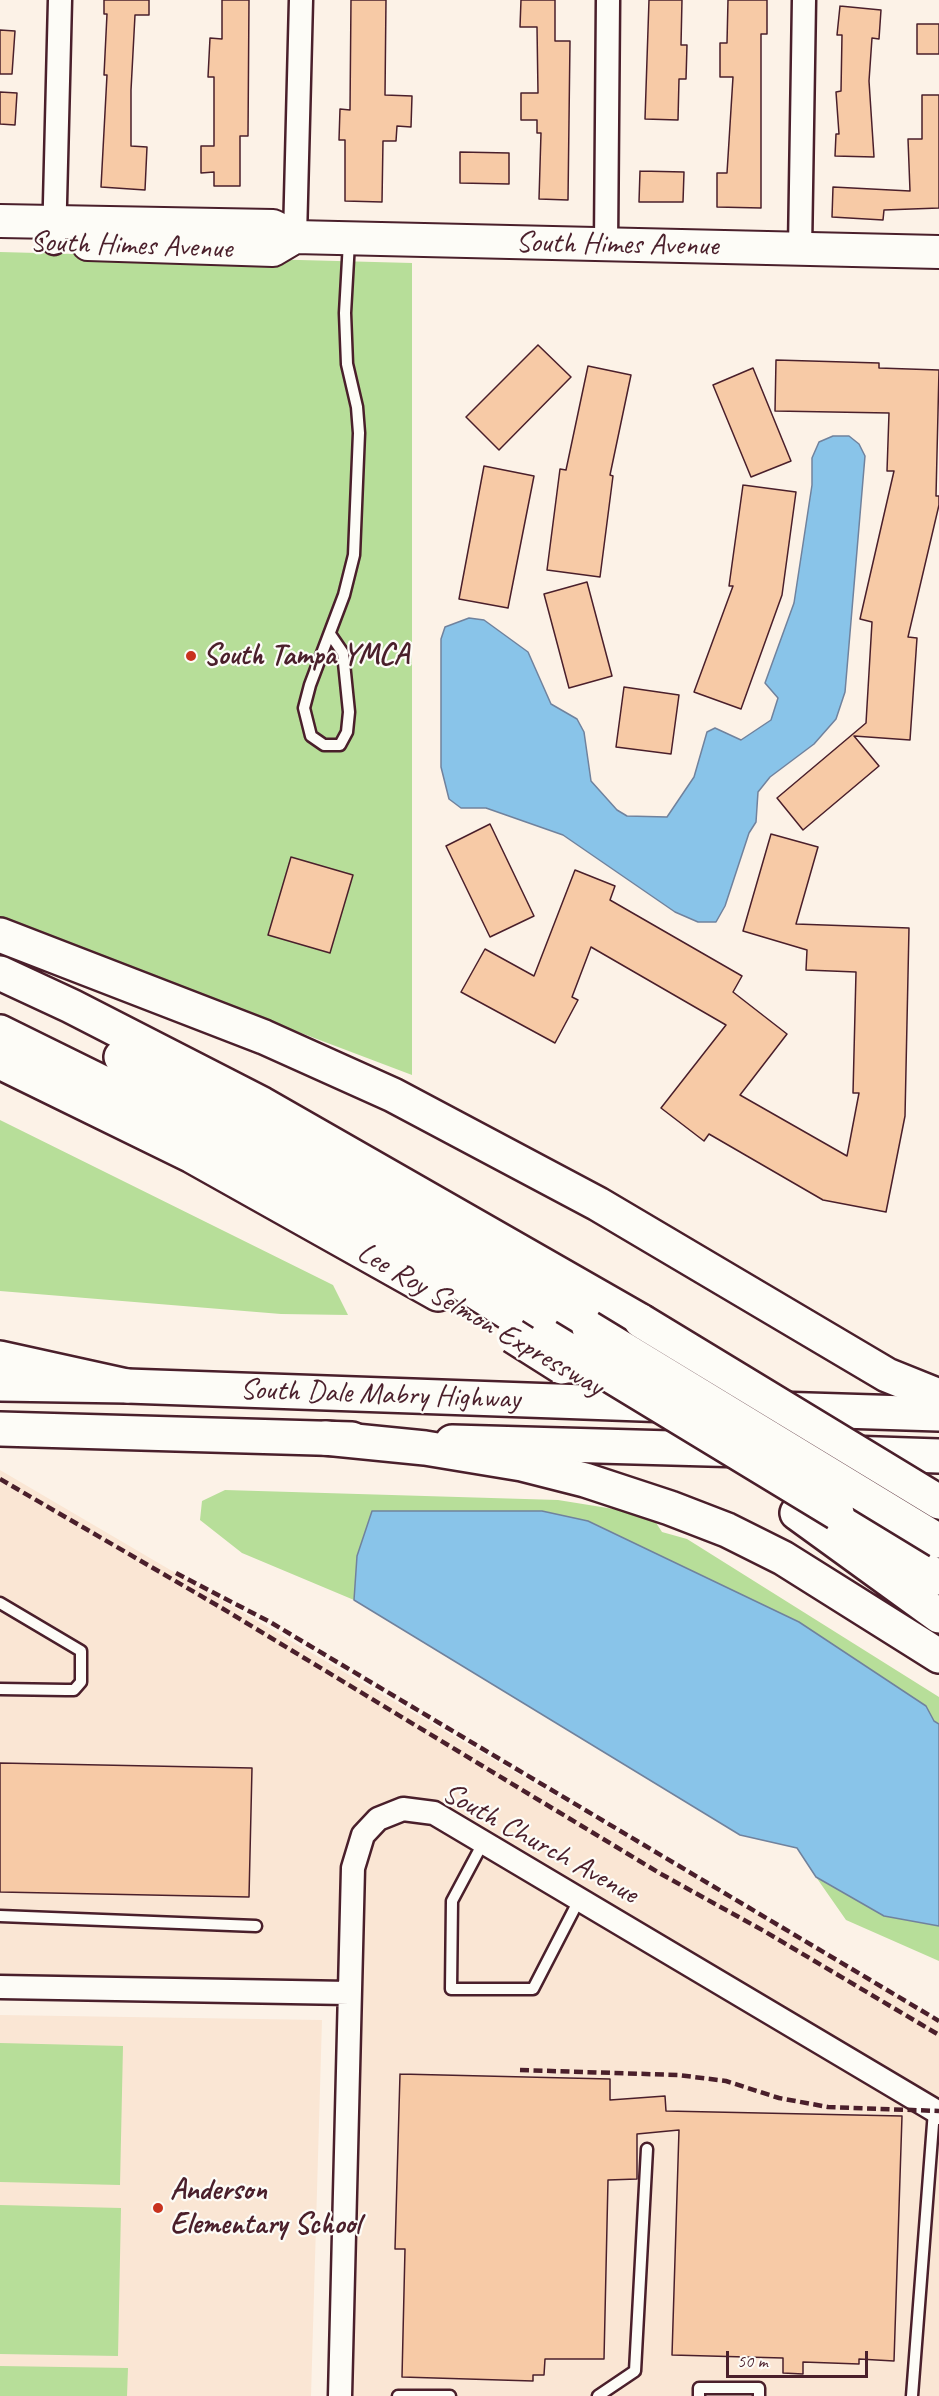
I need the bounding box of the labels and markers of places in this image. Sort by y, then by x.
place label: South Tampa YMCA [203,638,409,674]
marker: South Tampa YMCA [184,649,198,663]
place label: Anderson Elementary School [170,2173,360,2244]
marker: Anderson Elementary School [151,2201,165,2215]

